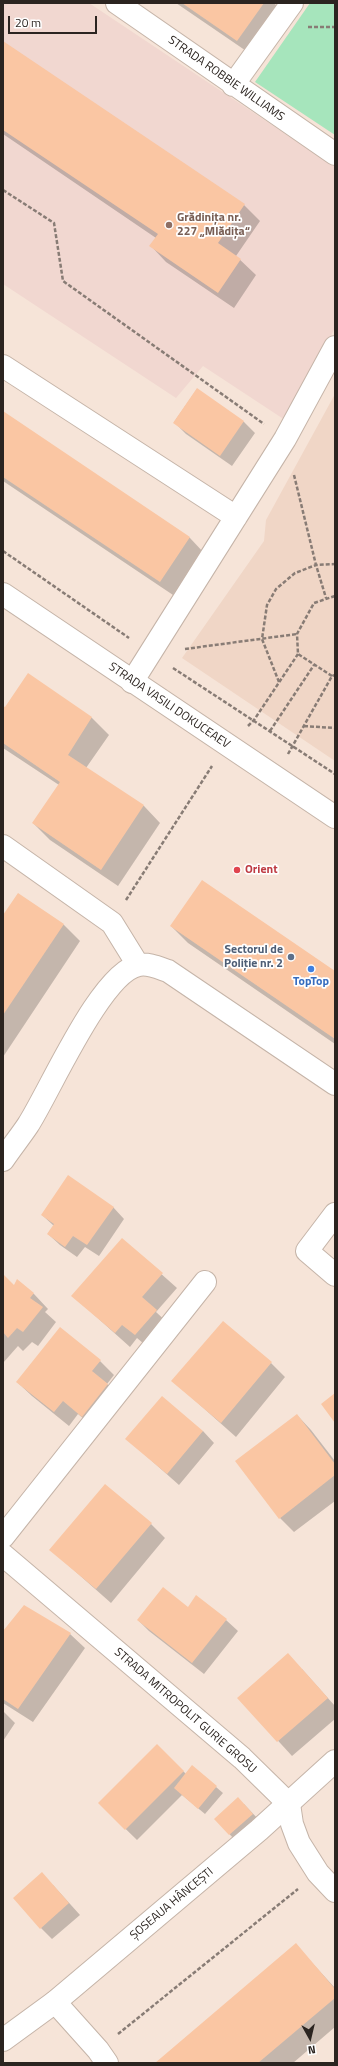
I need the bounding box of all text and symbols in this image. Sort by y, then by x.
scale bar [10,8,99,34]
text: 20 m [15,13,41,32]
street label: STRADA ROBBIE WILLIAMS [165,33,287,125]
place label: Grădinița nr. 227 „Mlădița“ [177,211,250,239]
marker: Grădinița nr. 227 „Mlădița“ [164,220,174,230]
street label: STRADA VASILI DOKUCEAEV [106,660,232,752]
place label: Orient [245,863,278,877]
marker: Orient [232,865,242,875]
place label: Sectorul de Poliție nr. 2 [224,943,283,971]
marker: Sectorul de Poliție nr. 2 [286,952,296,962]
marker: TopTop [306,964,316,974]
place label: TopTop [293,975,329,989]
street label: STRADA MITROPOLIT GURIE GROSU [111,1645,259,1777]
street label: ȘOSEAUA HÂNCEȘTI [127,1865,217,1943]
north arrow [290,2018,330,2058]
text: N [307,2041,317,2058]

